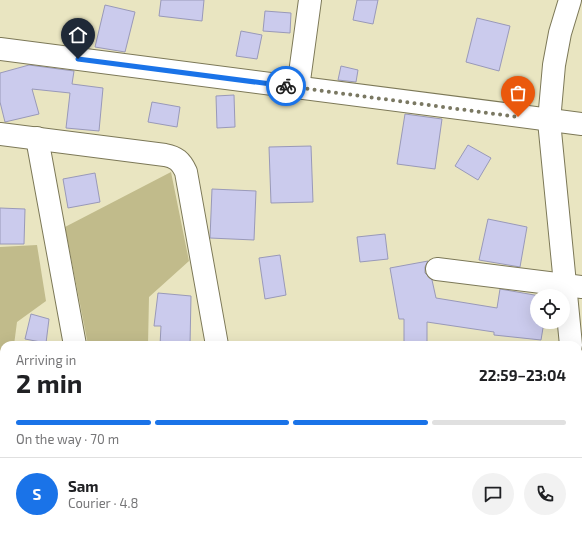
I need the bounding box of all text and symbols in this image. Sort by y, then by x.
pin [61,18,95,59]
icon: home [67,24,89,46]
courier [266,66,306,106]
icon: bike [275,75,297,97]
pin [501,76,535,117]
icon: bag [507,82,529,104]
map controls [530,289,570,329]
button: locate [530,289,570,329]
text: Arriving in [16,352,76,368]
text: 22:59–23:04 [479,366,566,384]
text: 2 min [16,367,82,398]
text: On the way · 70 m [16,431,119,447]
button: chat [472,473,514,515]
button: phone [524,473,566,515]
text: Sam [68,477,99,495]
text: S [33,485,41,503]
text: Courier · 4.8 [68,495,138,511]

